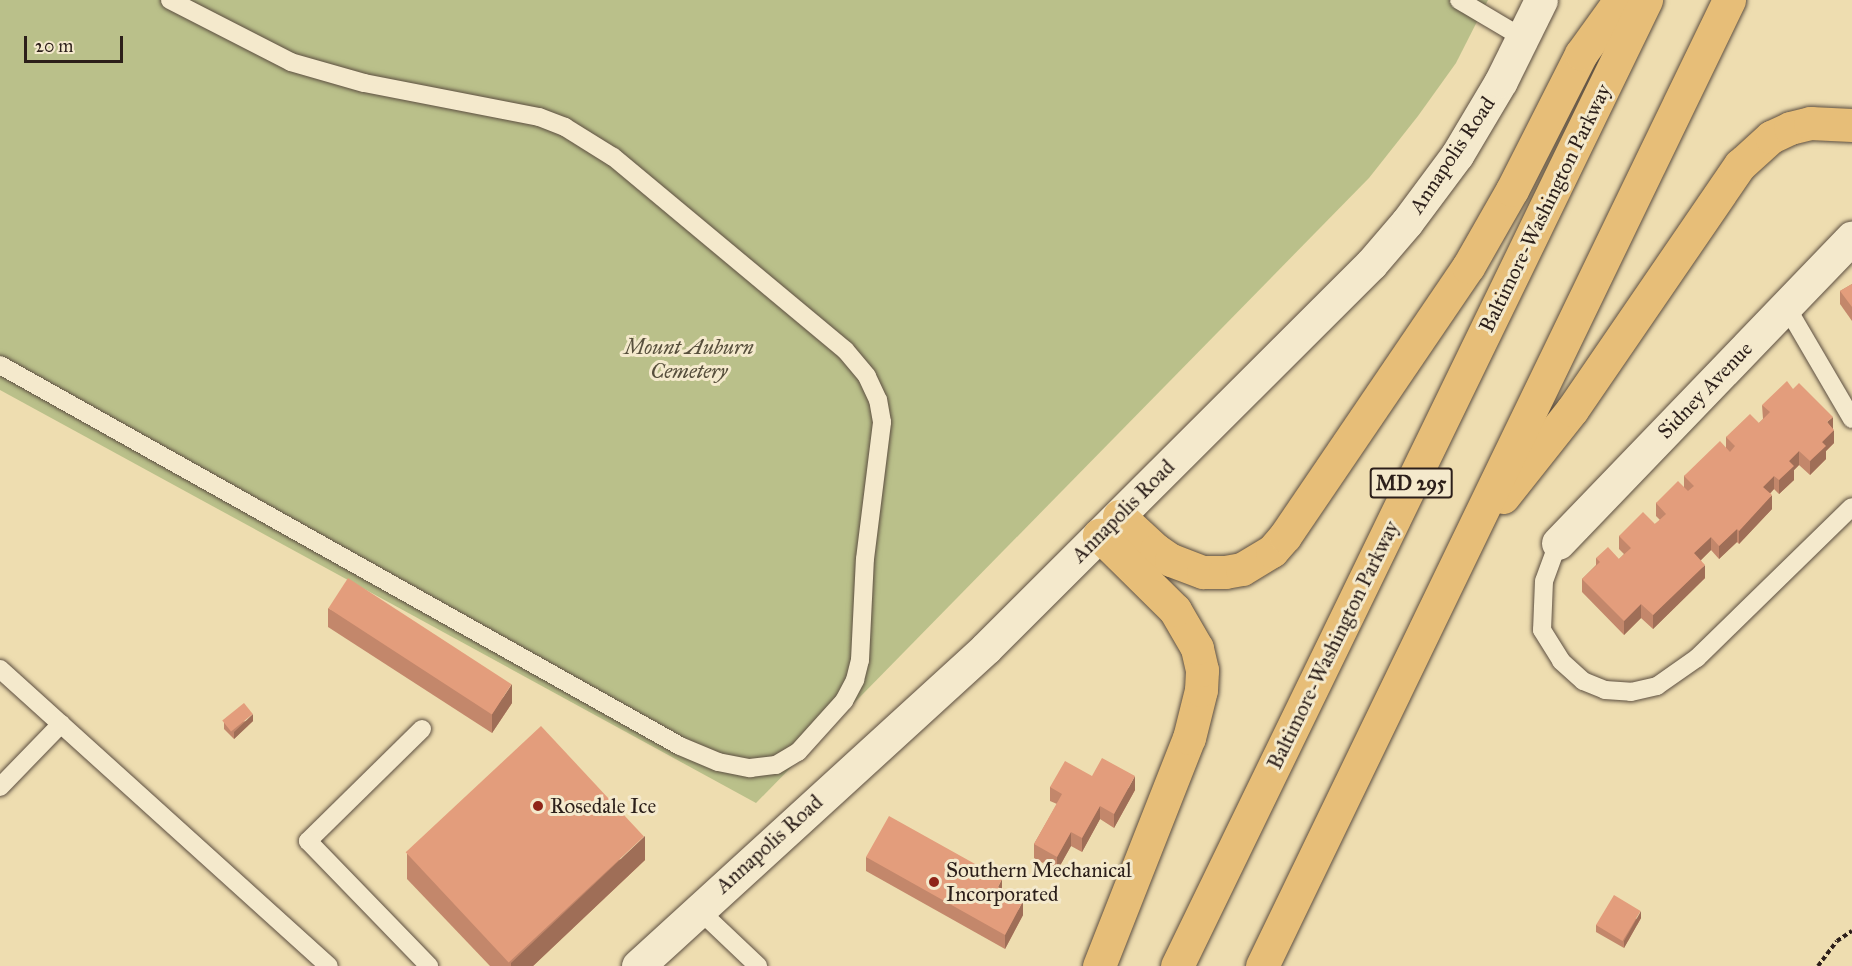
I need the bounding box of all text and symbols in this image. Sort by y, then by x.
scale bar [27,24,126,62]
text: 20 m [35,35,73,57]
street label: Baltimore-Washington Parkway [1474,80,1616,336]
street label: Annapolis Road [1404,92,1500,218]
park label: Mount Auburn Cemetery [624,334,754,384]
street label: Sidney Avenue [1652,336,1758,444]
street label: Annapolis Road [1066,454,1180,568]
road number: MD 295 [1369,466,1453,500]
street label: Baltimore-Washington Parkway [1262,517,1404,773]
street label: Annapolis Road [710,789,828,899]
place label: Rosedale Ice [550,793,656,819]
marker: Rosedale Ice [531,799,545,813]
place label: Southern Mechanical Incorporated [946,857,1132,907]
marker: Southern Mechanical Incorporated [927,875,941,889]

